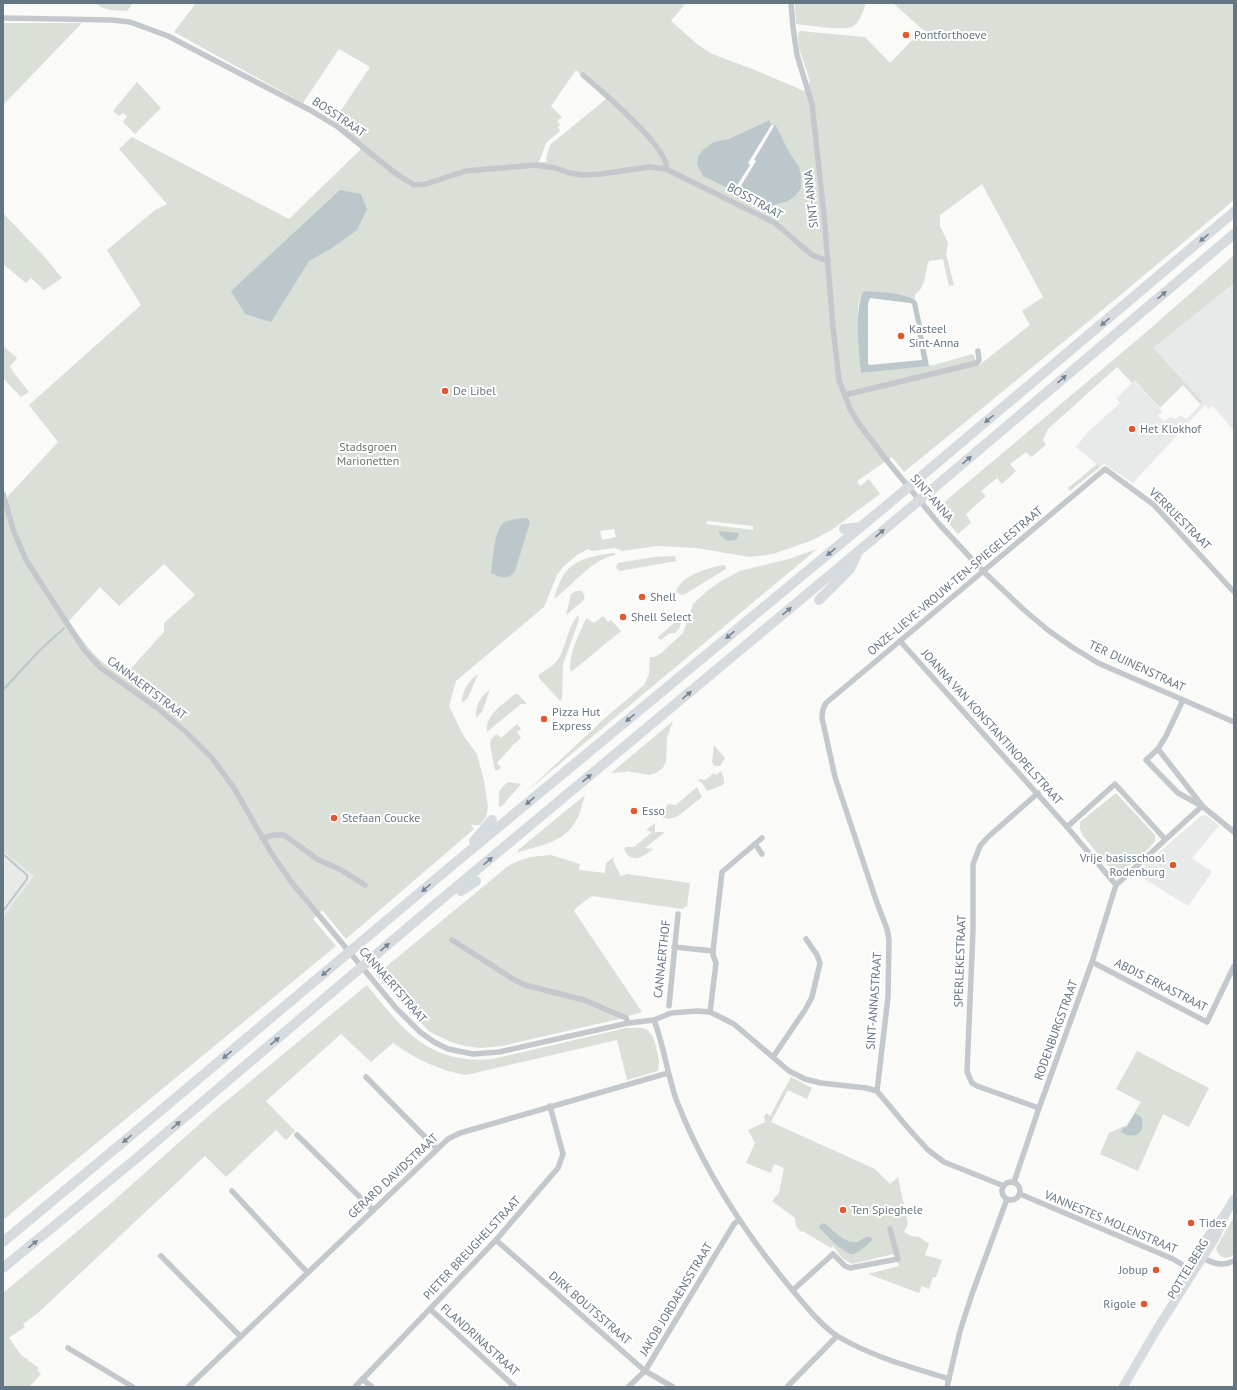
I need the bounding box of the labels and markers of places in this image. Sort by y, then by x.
place label: Pontforthoeve [914,27,987,42]
marker: Pontforthoeve [901,30,911,40]
place label: Kasteel Sint-Anna [909,321,959,350]
marker: Kasteel Sint-Anna [896,331,906,341]
place label: De Libel [453,383,496,398]
marker: De Libel [440,386,450,396]
place label: Het Klokhof [1140,421,1202,436]
marker: Het Klokhof [1127,424,1137,434]
place label: Shell [650,589,677,604]
marker: Shell [637,592,647,602]
place label: Shell Select [631,609,692,624]
marker: Shell Select [618,612,628,622]
place label: Pizza Hut Express [552,704,600,733]
marker: Pizza Hut Express [539,714,549,724]
place label: Esso [642,803,665,818]
marker: Esso [629,806,639,816]
place label: Stefaan Coucke [342,810,420,825]
marker: Stefaan Coucke [329,813,339,823]
place label: Vrije basisschool Rodenburg [1079,850,1165,879]
marker: Vrije basisschool Rodenburg [1168,860,1178,870]
place label: Ten Spieghele [851,1202,923,1217]
marker: Ten Spieghele [838,1205,848,1215]
place label: Tides [1199,1215,1226,1230]
marker: Tides [1186,1218,1196,1228]
place label: Jobup [1118,1262,1148,1277]
marker: Jobup [1151,1265,1161,1275]
place label: Rigole [1103,1296,1136,1311]
marker: Rigole [1139,1299,1149,1309]

